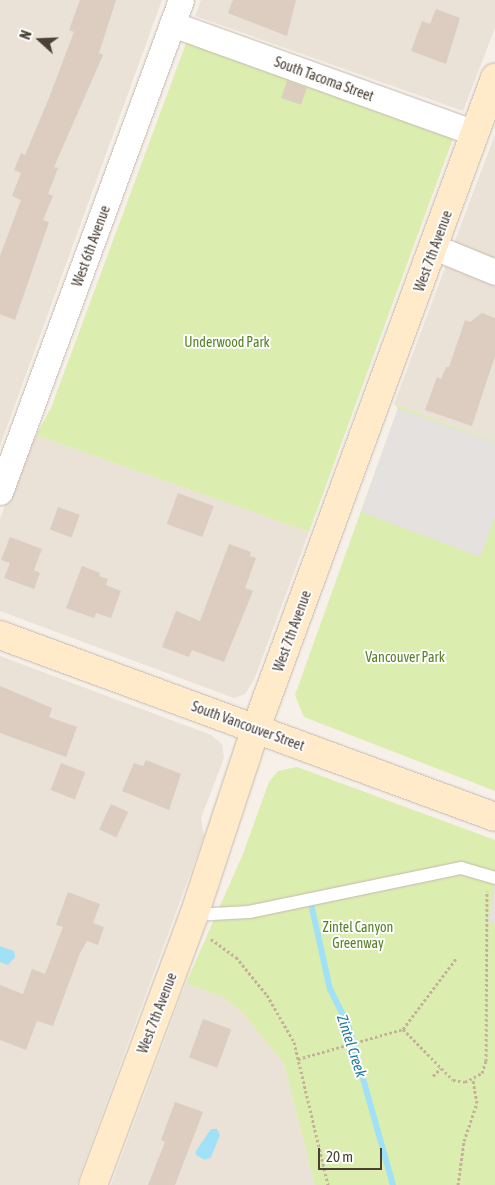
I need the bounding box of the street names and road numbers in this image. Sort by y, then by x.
street label: South Tacoma Street [272,53,376,105]
street label: West 6th Avenue [69,203,113,289]
street label: West 7th Avenue [411,208,455,294]
street label: West 7th Avenue [270,588,314,674]
street label: South Vancouver Street [189,698,307,754]
street label: West 7th Avenue [134,970,180,1056]

